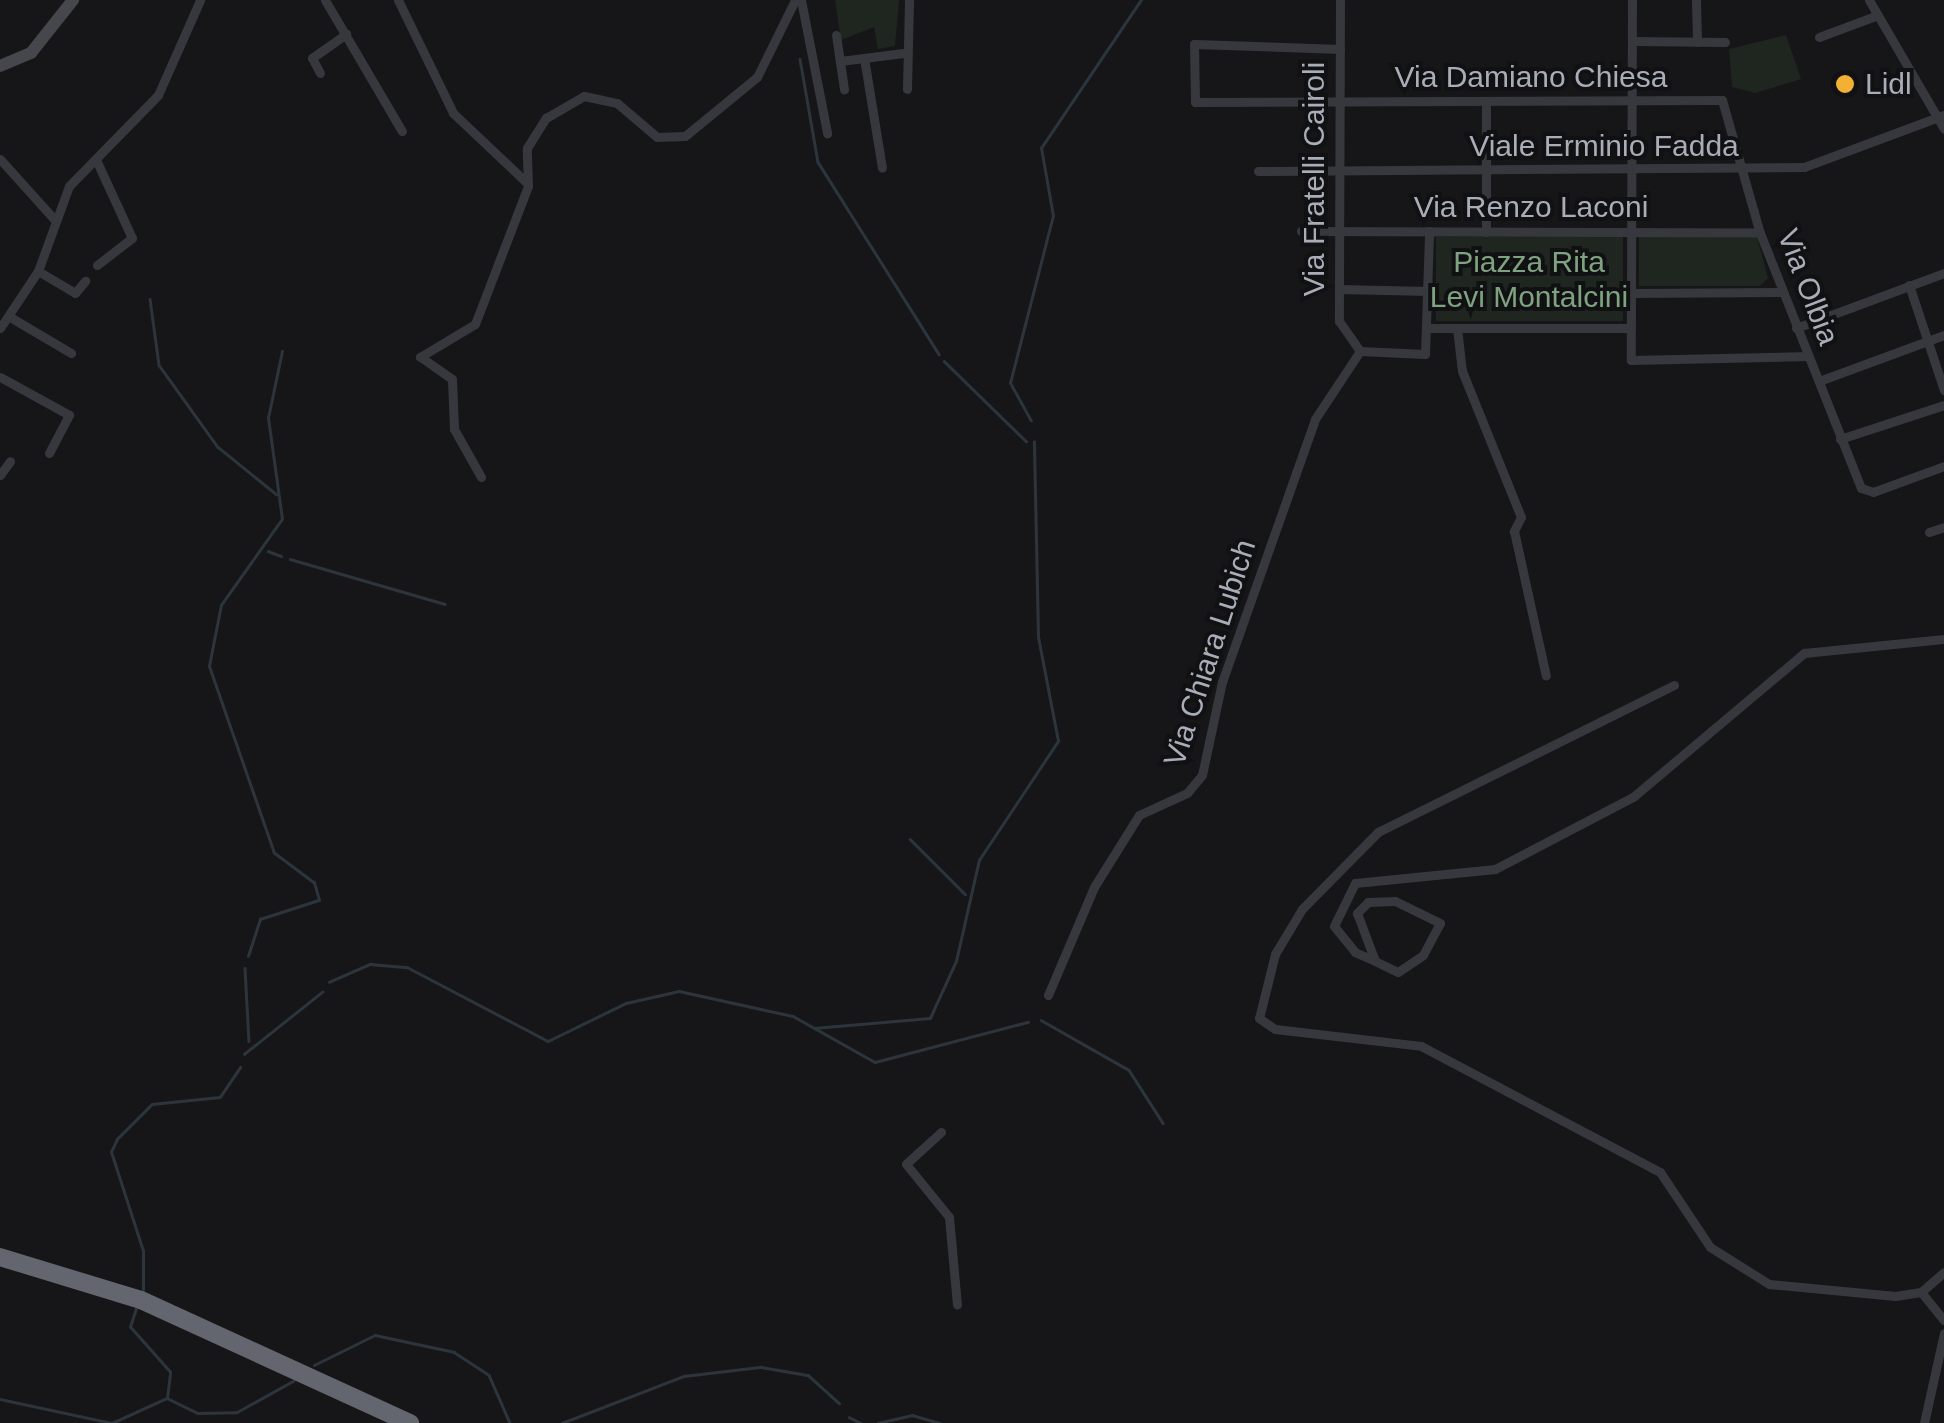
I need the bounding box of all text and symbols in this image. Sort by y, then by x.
street label: Via Damiano Chiesa [1395,59,1667,95]
street label: Via Fratelli Cairoli [1296,62,1332,296]
place label: Lidl [1865,66,1912,102]
marker: Lidl [1834,73,1856,95]
street label: Viale Erminio Fadda [1469,128,1739,164]
street label: Via Renzo Laconi [1414,189,1648,225]
street label: Via Olbia [1769,224,1847,350]
park label: Piazza Rita Levi Montalcini [1430,244,1628,314]
street label: Via Chiara Lubich [1156,535,1264,771]

